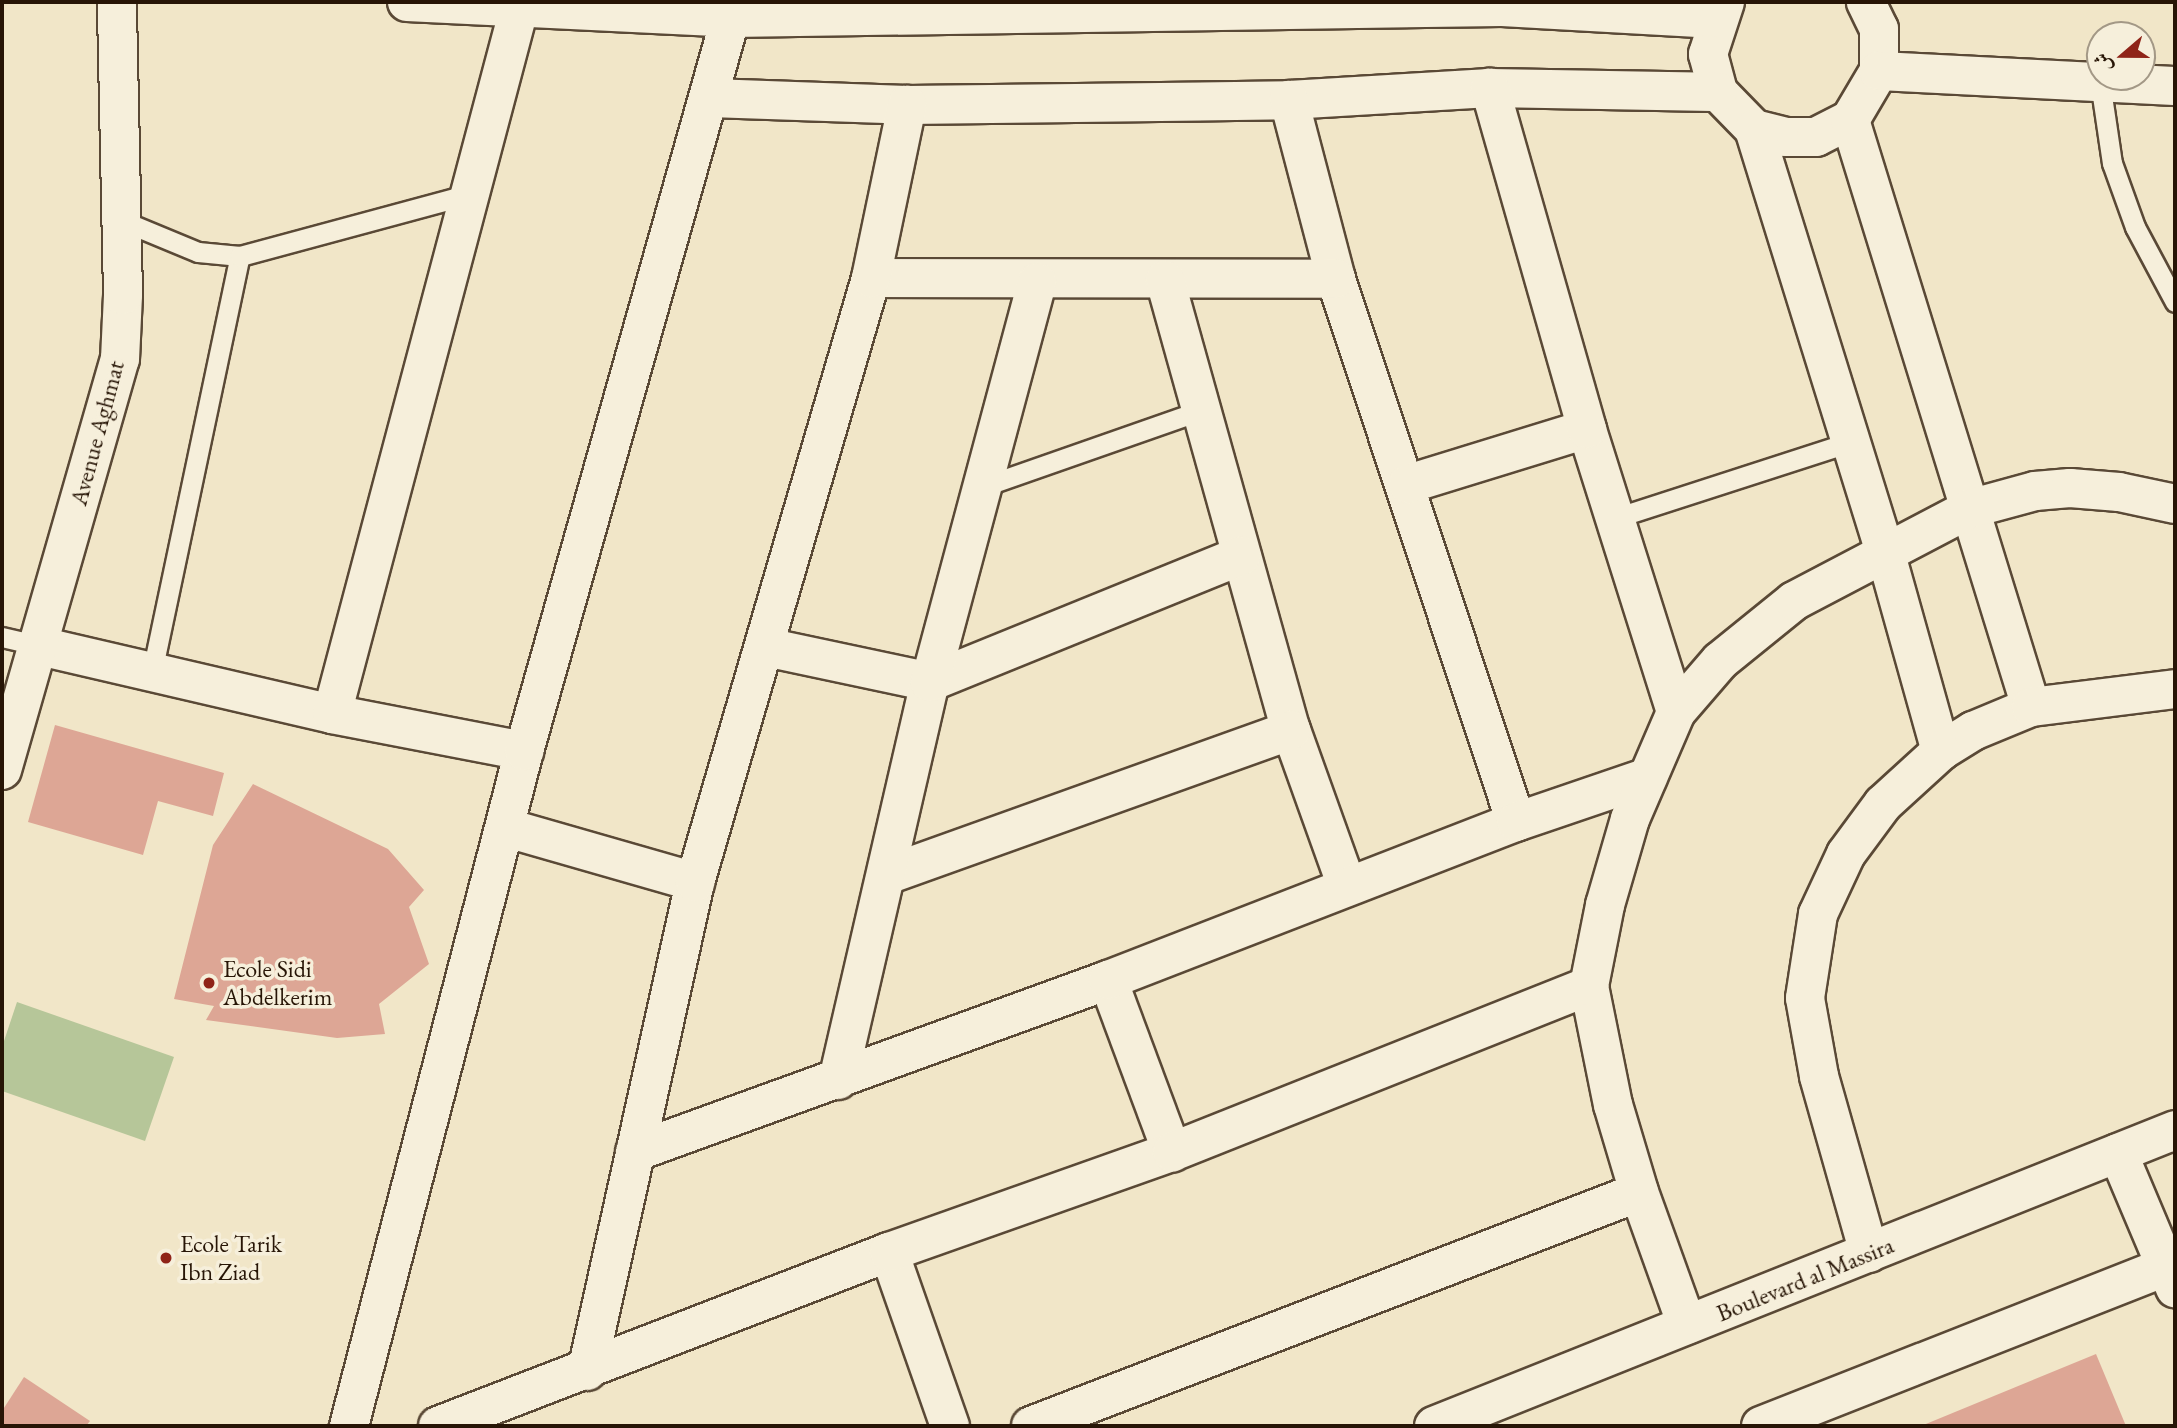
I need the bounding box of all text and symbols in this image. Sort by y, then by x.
north arrow [2086,21,2156,91]
text: ش [2088,50,2118,76]
street label: Avenue Aghmat [64,357,130,509]
place label: Ecole Sidi Abdelkerim [223,955,332,1011]
marker: Ecole Sidi Abdelkerim [201,975,217,991]
place label: Ecole Tarik Ibn Ziad [180,1230,282,1286]
street label: Boulevard al Massira [1712,1230,1898,1328]
marker: Ecole Tarik Ibn Ziad [158,1250,174,1266]

